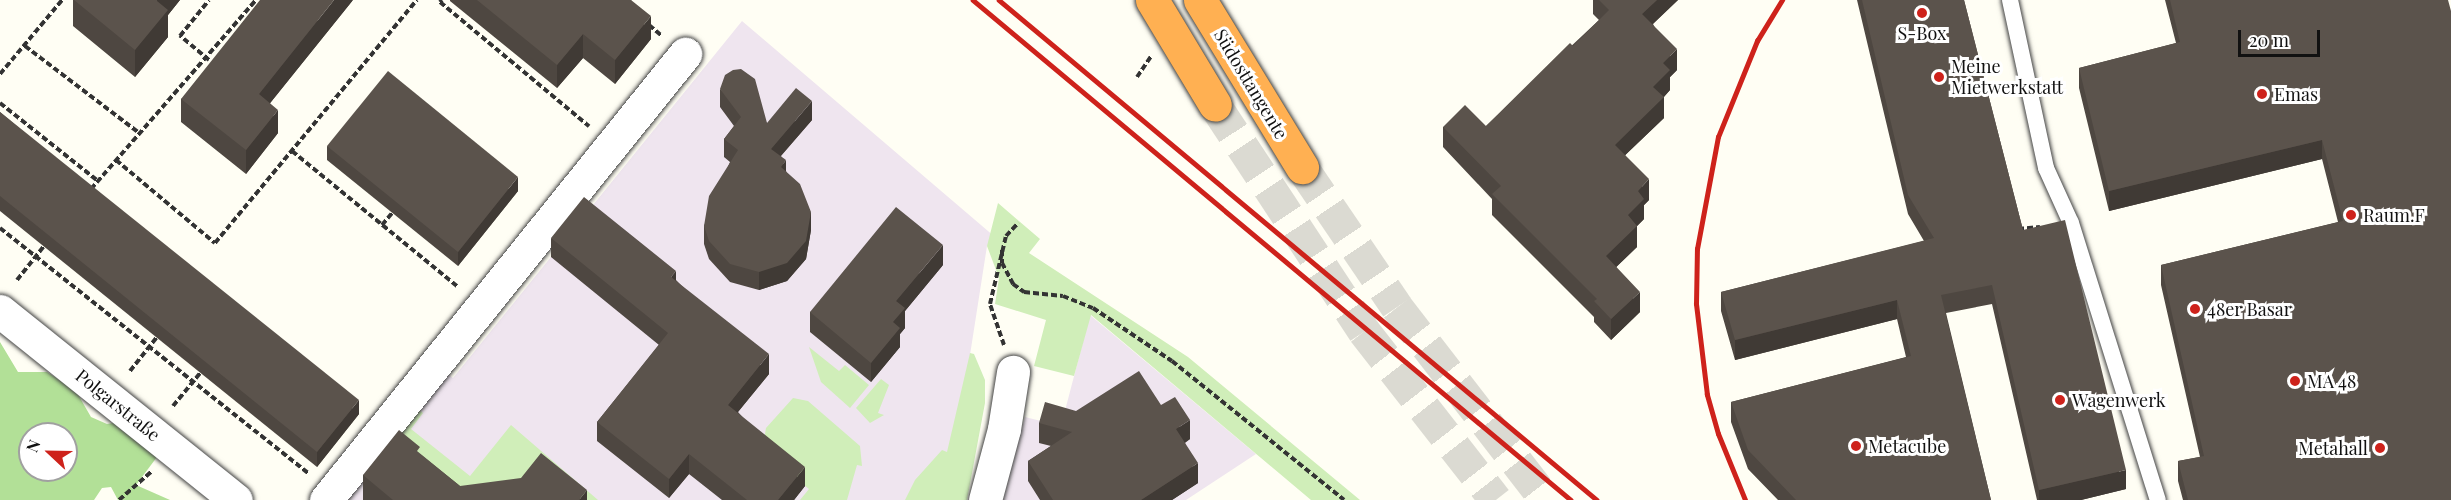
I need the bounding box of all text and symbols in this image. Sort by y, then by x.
marker: S-Box [1915,6,1929,20]
scale bar [2241,18,2324,56]
place label: S-Box [1898,22,1946,44]
street label: Südosttangente [1210,25,1292,143]
text: 20 m [2249,28,2289,52]
place label: Meine Mietwerkstatt [1951,56,2063,98]
marker: Meine Mietwerkstatt [1932,70,1946,84]
place label: Emas [2274,83,2318,105]
marker: Emas [2255,87,2269,101]
place label: Raum.F [2363,204,2425,226]
marker: Raum.F [2344,208,2358,222]
place label: 48er Basar [2207,298,2292,320]
marker: 48er Basar [2188,302,2202,316]
street label: Polgarstraße [71,364,165,446]
place label: MA 48 [2307,370,2357,392]
marker: MA 48 [2288,374,2302,388]
place label: Wagenwerk [2072,389,2166,411]
marker: Wagenwerk [2053,393,2067,407]
north arrow [18,422,78,482]
place label: Metacube [1868,435,1946,457]
text: N [21,437,45,455]
place label: Metahall [2298,437,2368,459]
marker: Metacube [1849,439,1863,453]
marker: Metahall [2373,441,2387,455]

